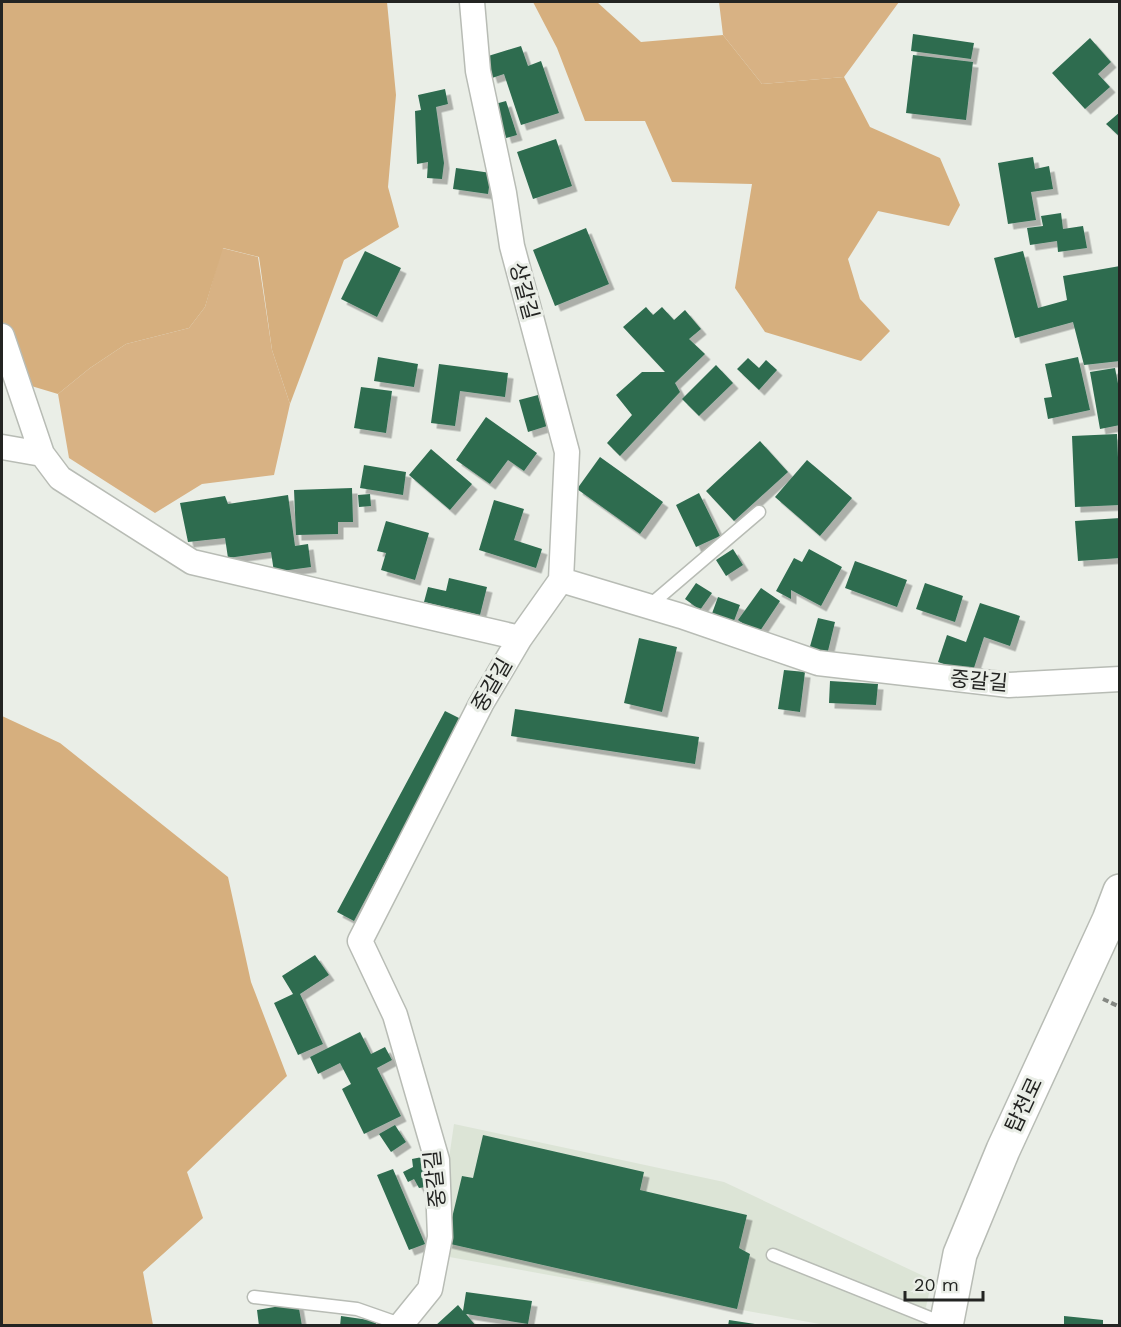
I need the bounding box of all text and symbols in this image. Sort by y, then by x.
street label: 상갈길 [505,260,544,322]
street label: 중갈길 [466,653,517,716]
street label: 중갈길 [949,666,1009,695]
street label: 탑천로 [1000,1073,1047,1136]
street label: 중갈길 [419,1149,450,1209]
scale bar [905,1264,983,1302]
text: 20 m [914,1274,959,1295]

